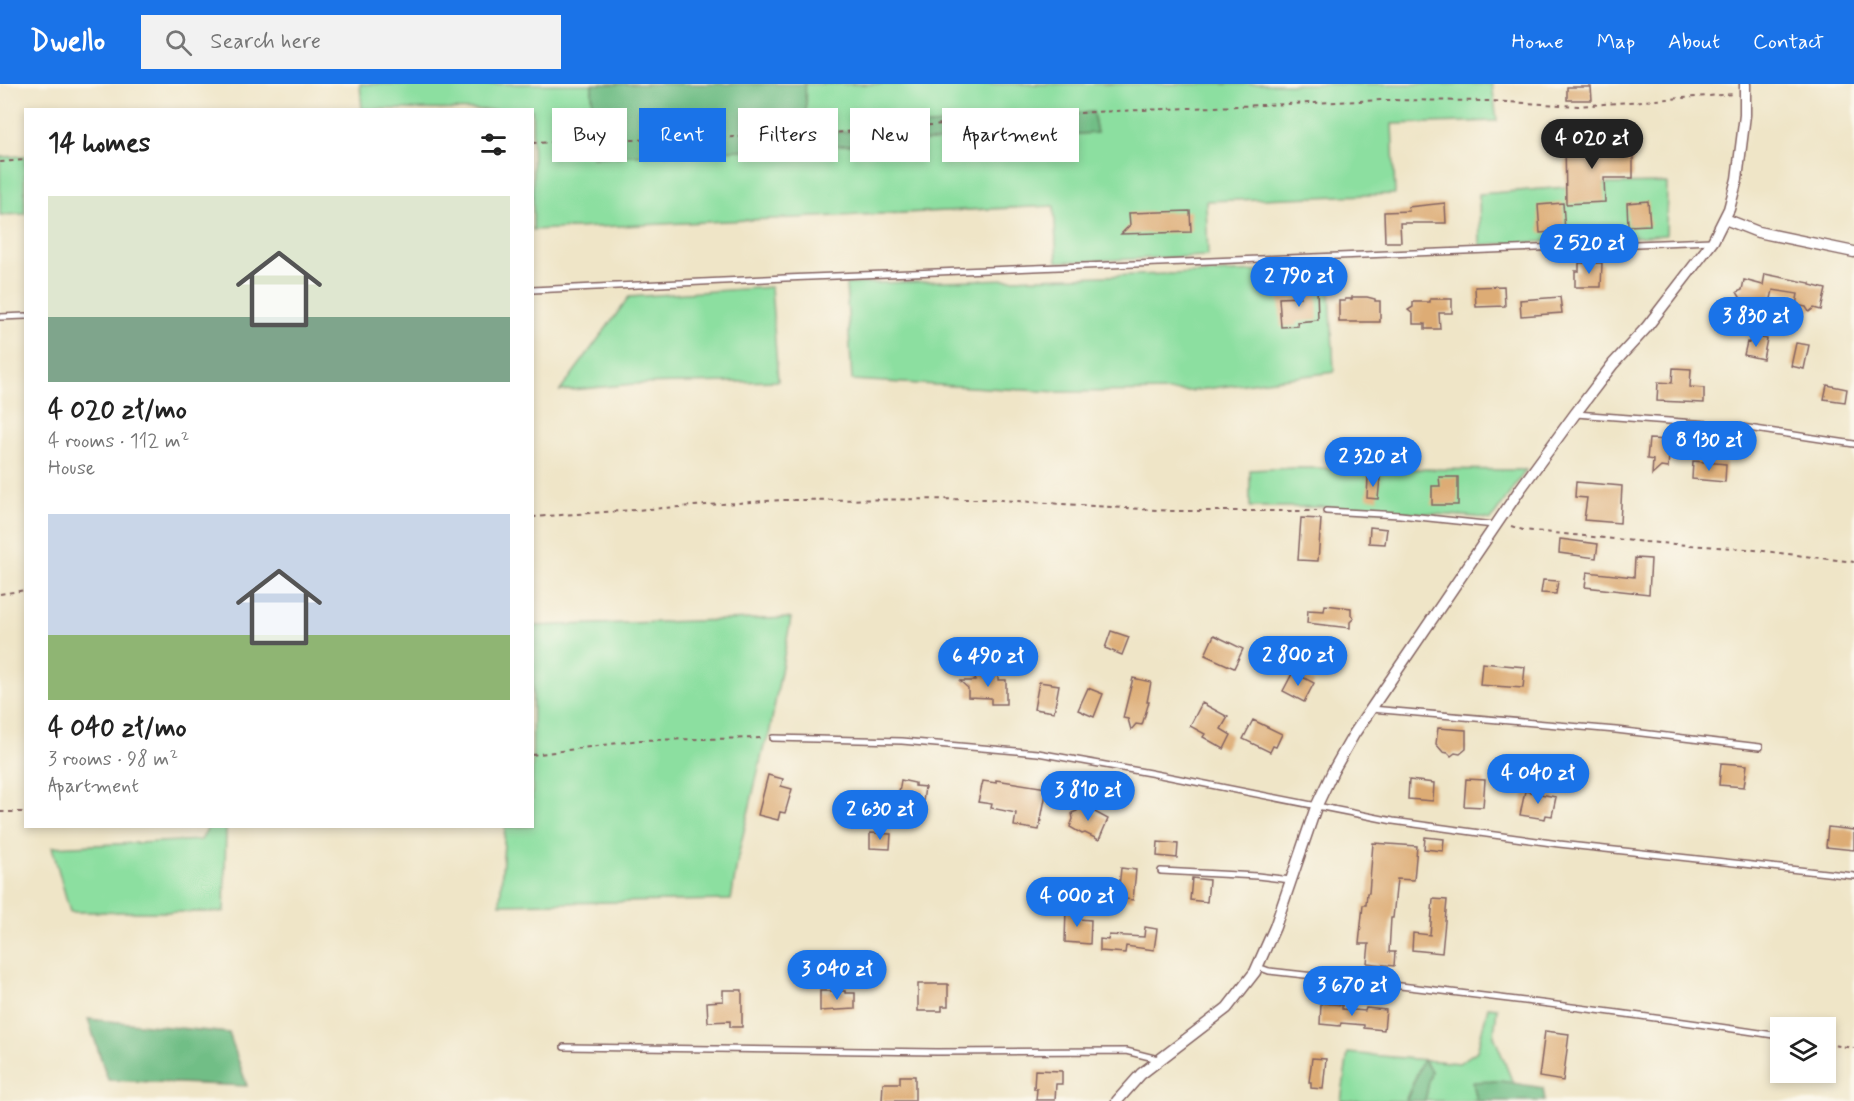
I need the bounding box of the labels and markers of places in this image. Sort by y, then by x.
pin: 4 020 zł [1530,119,1654,170]
pin: 2 520 zł [1527,224,1651,275]
pin: 2 790 zł [1237,257,1361,308]
pin: 3 830 zł [1694,297,1818,348]
pin: 8 130 zł [1647,421,1771,472]
pin: 2 320 zł [1311,437,1435,488]
pin: 2 800 zł [1236,636,1360,687]
pin: 6 490 zł [926,637,1050,688]
pin: 4 040 zł [1476,754,1600,805]
pin: 3 810 zł [1026,771,1150,822]
pin: 2 630 zł [818,790,942,841]
pin: 4 000 zł [1015,877,1139,928]
pin: 3 040 zł [775,950,899,1001]
pin: 3 670 zł [1290,966,1414,1017]

